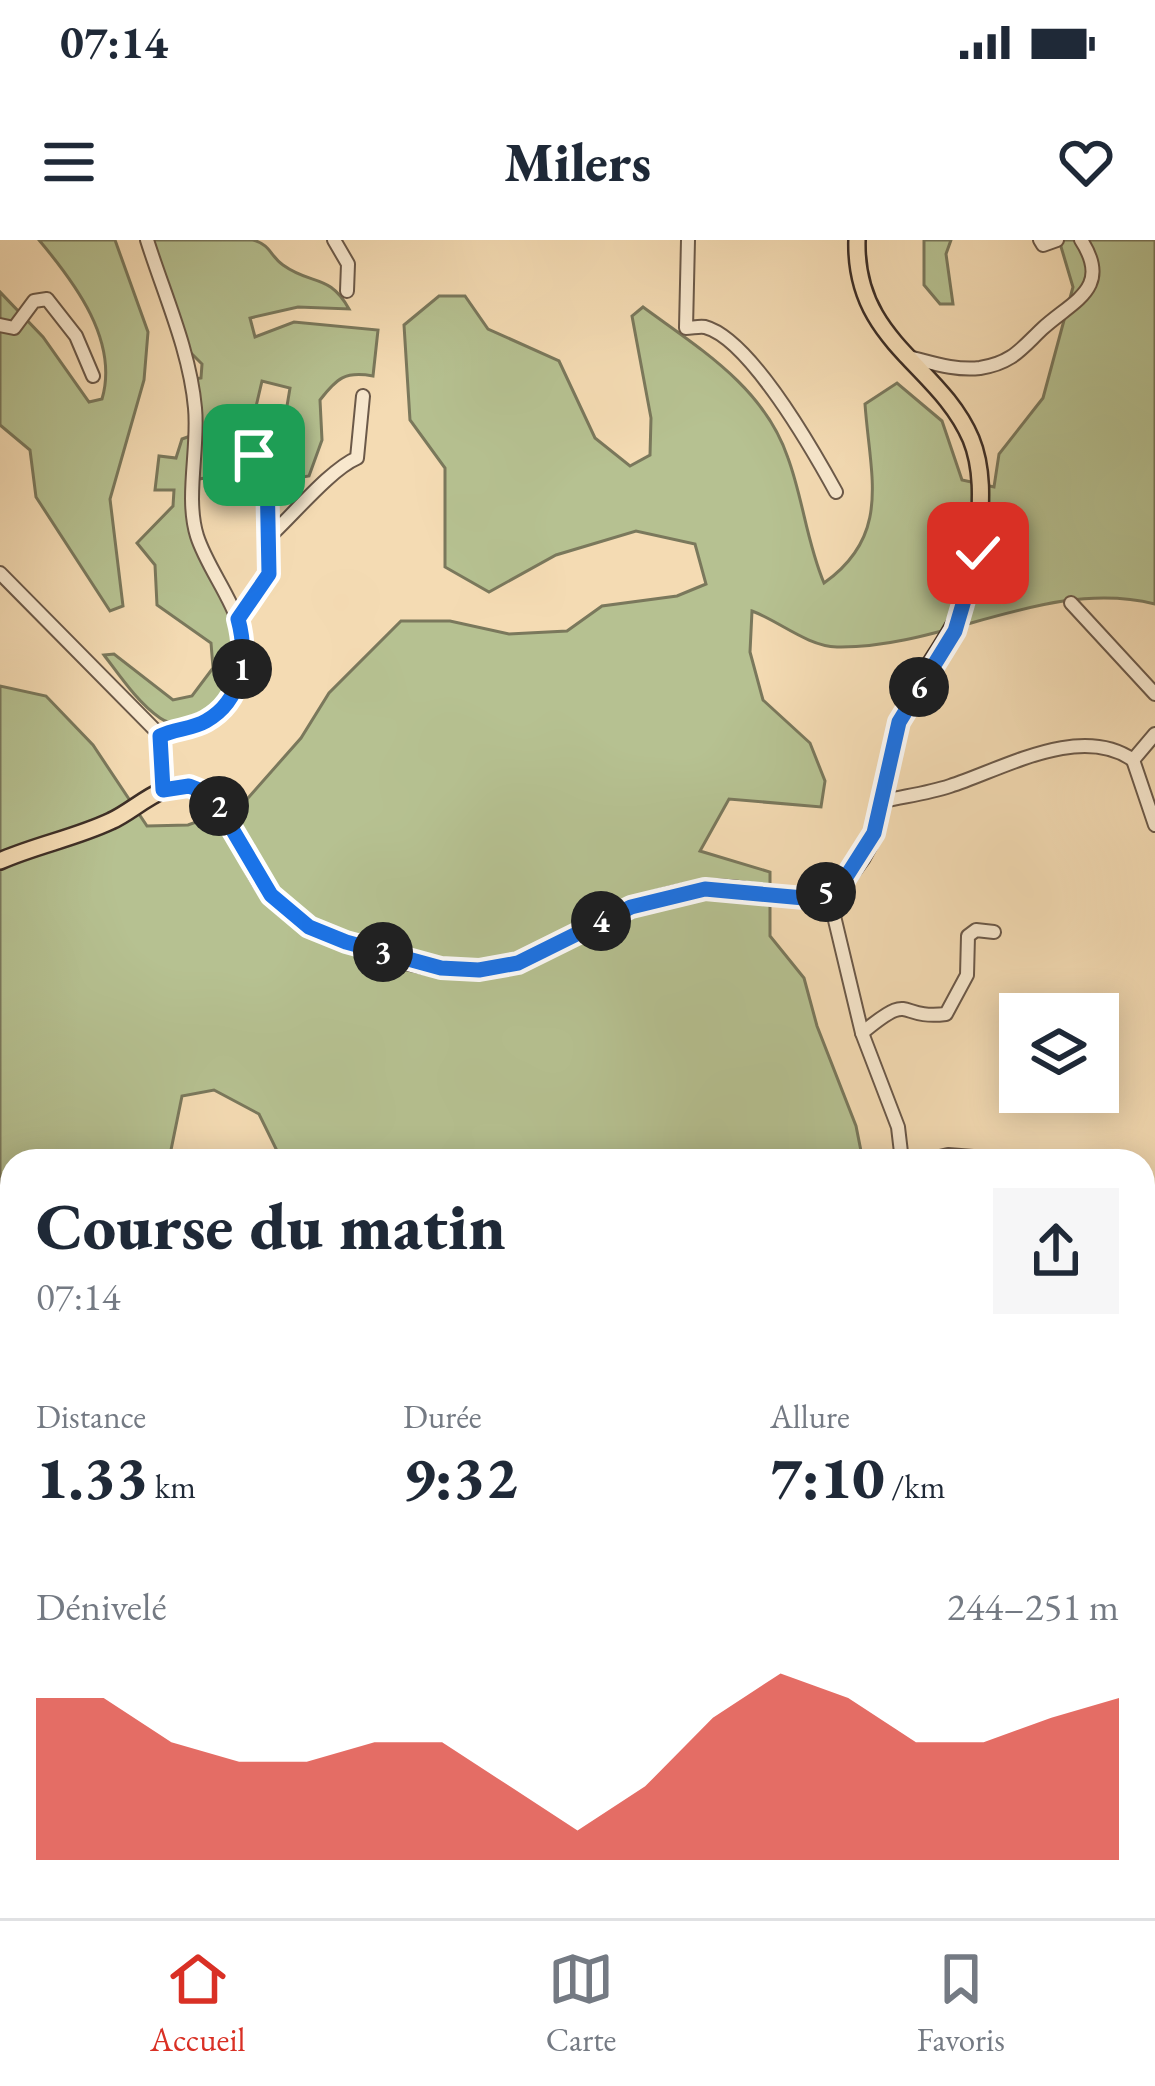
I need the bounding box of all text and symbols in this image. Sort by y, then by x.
text: 07:14 [60,13,168,71]
text: Milers [504,127,651,197]
icon: menu [36,129,102,195]
icon: heart [1053,129,1119,195]
pin [203,404,305,506]
icon: arrive [221,422,287,488]
pin [927,502,1029,604]
icon: check [945,520,1011,586]
pin: 1 [212,639,272,699]
text: 1 [233,647,251,690]
pin: 6 [889,657,949,717]
text: 6 [910,665,928,708]
pin: 2 [189,776,249,836]
text: 2 [210,784,228,827]
pin: 5 [796,862,856,922]
text: 5 [817,870,835,913]
pin: 4 [571,891,631,951]
text: 4 [592,899,610,942]
pin: 3 [353,922,413,982]
text: 3 [374,930,392,973]
map controls [999,993,1119,1113]
button: layers [999,993,1119,1113]
text: Course du matin [36,1183,506,1269]
button: share [993,1188,1119,1314]
text: 07:14 [36,1271,121,1322]
text: Distance [36,1395,146,1438]
text: Durée [403,1395,482,1438]
text: Allure [770,1395,850,1438]
text: 1.33 [36,1438,148,1516]
text: 9:32 [403,1438,518,1516]
text: 7:10 [770,1438,885,1516]
text: km [148,1465,196,1508]
text: /km [885,1465,945,1508]
text: Dénivelé [36,1581,167,1632]
text: 244–251 m [947,1581,1119,1632]
tab: Accueil [150,1946,245,2061]
tab: Carte [546,1946,617,2061]
tab: Favoris [917,1946,1005,2061]

